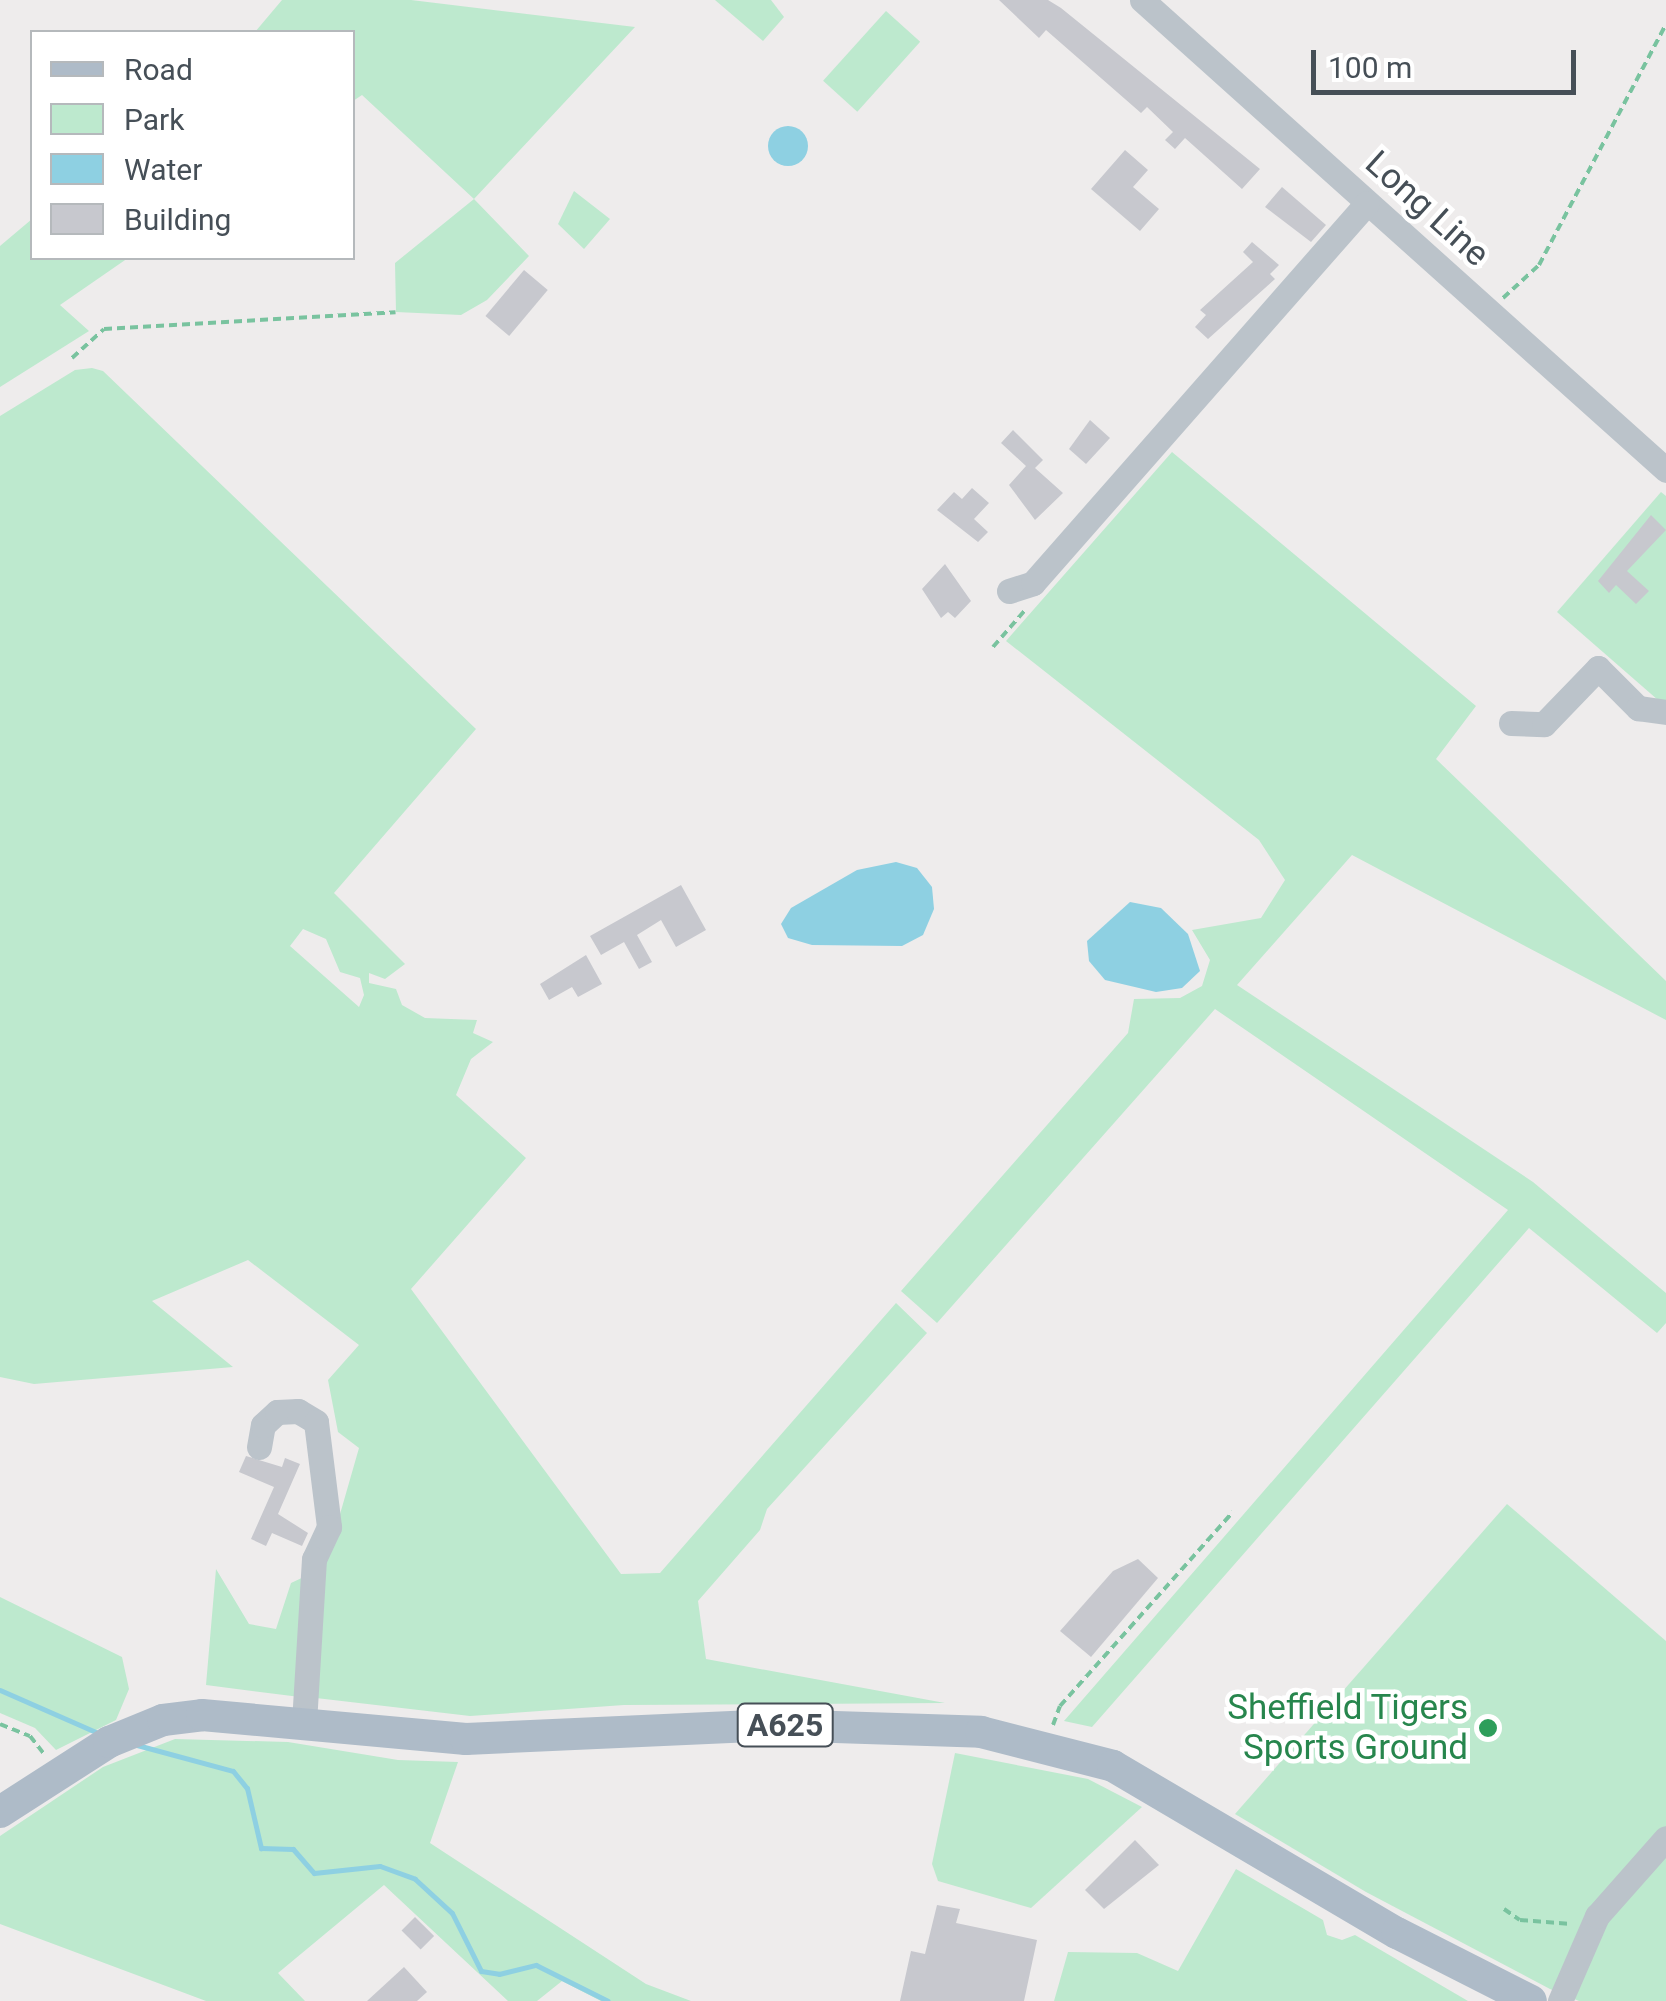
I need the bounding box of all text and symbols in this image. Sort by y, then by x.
legend [30,30,355,260]
scale bar [1316,30,1581,92]
text: 100 m [1328,50,1412,85]
text: Road [124,52,193,87]
text: Park [124,102,184,137]
street label: Long Line [1357,143,1497,275]
text: Water [124,152,202,187]
text: Building [124,202,231,237]
place label: Sheffield Tigers Sports Ground [1226,1687,1468,1769]
road number: A625 [735,1698,835,1752]
marker: Sheffield Tigers Sports Ground [1477,1717,1499,1739]

